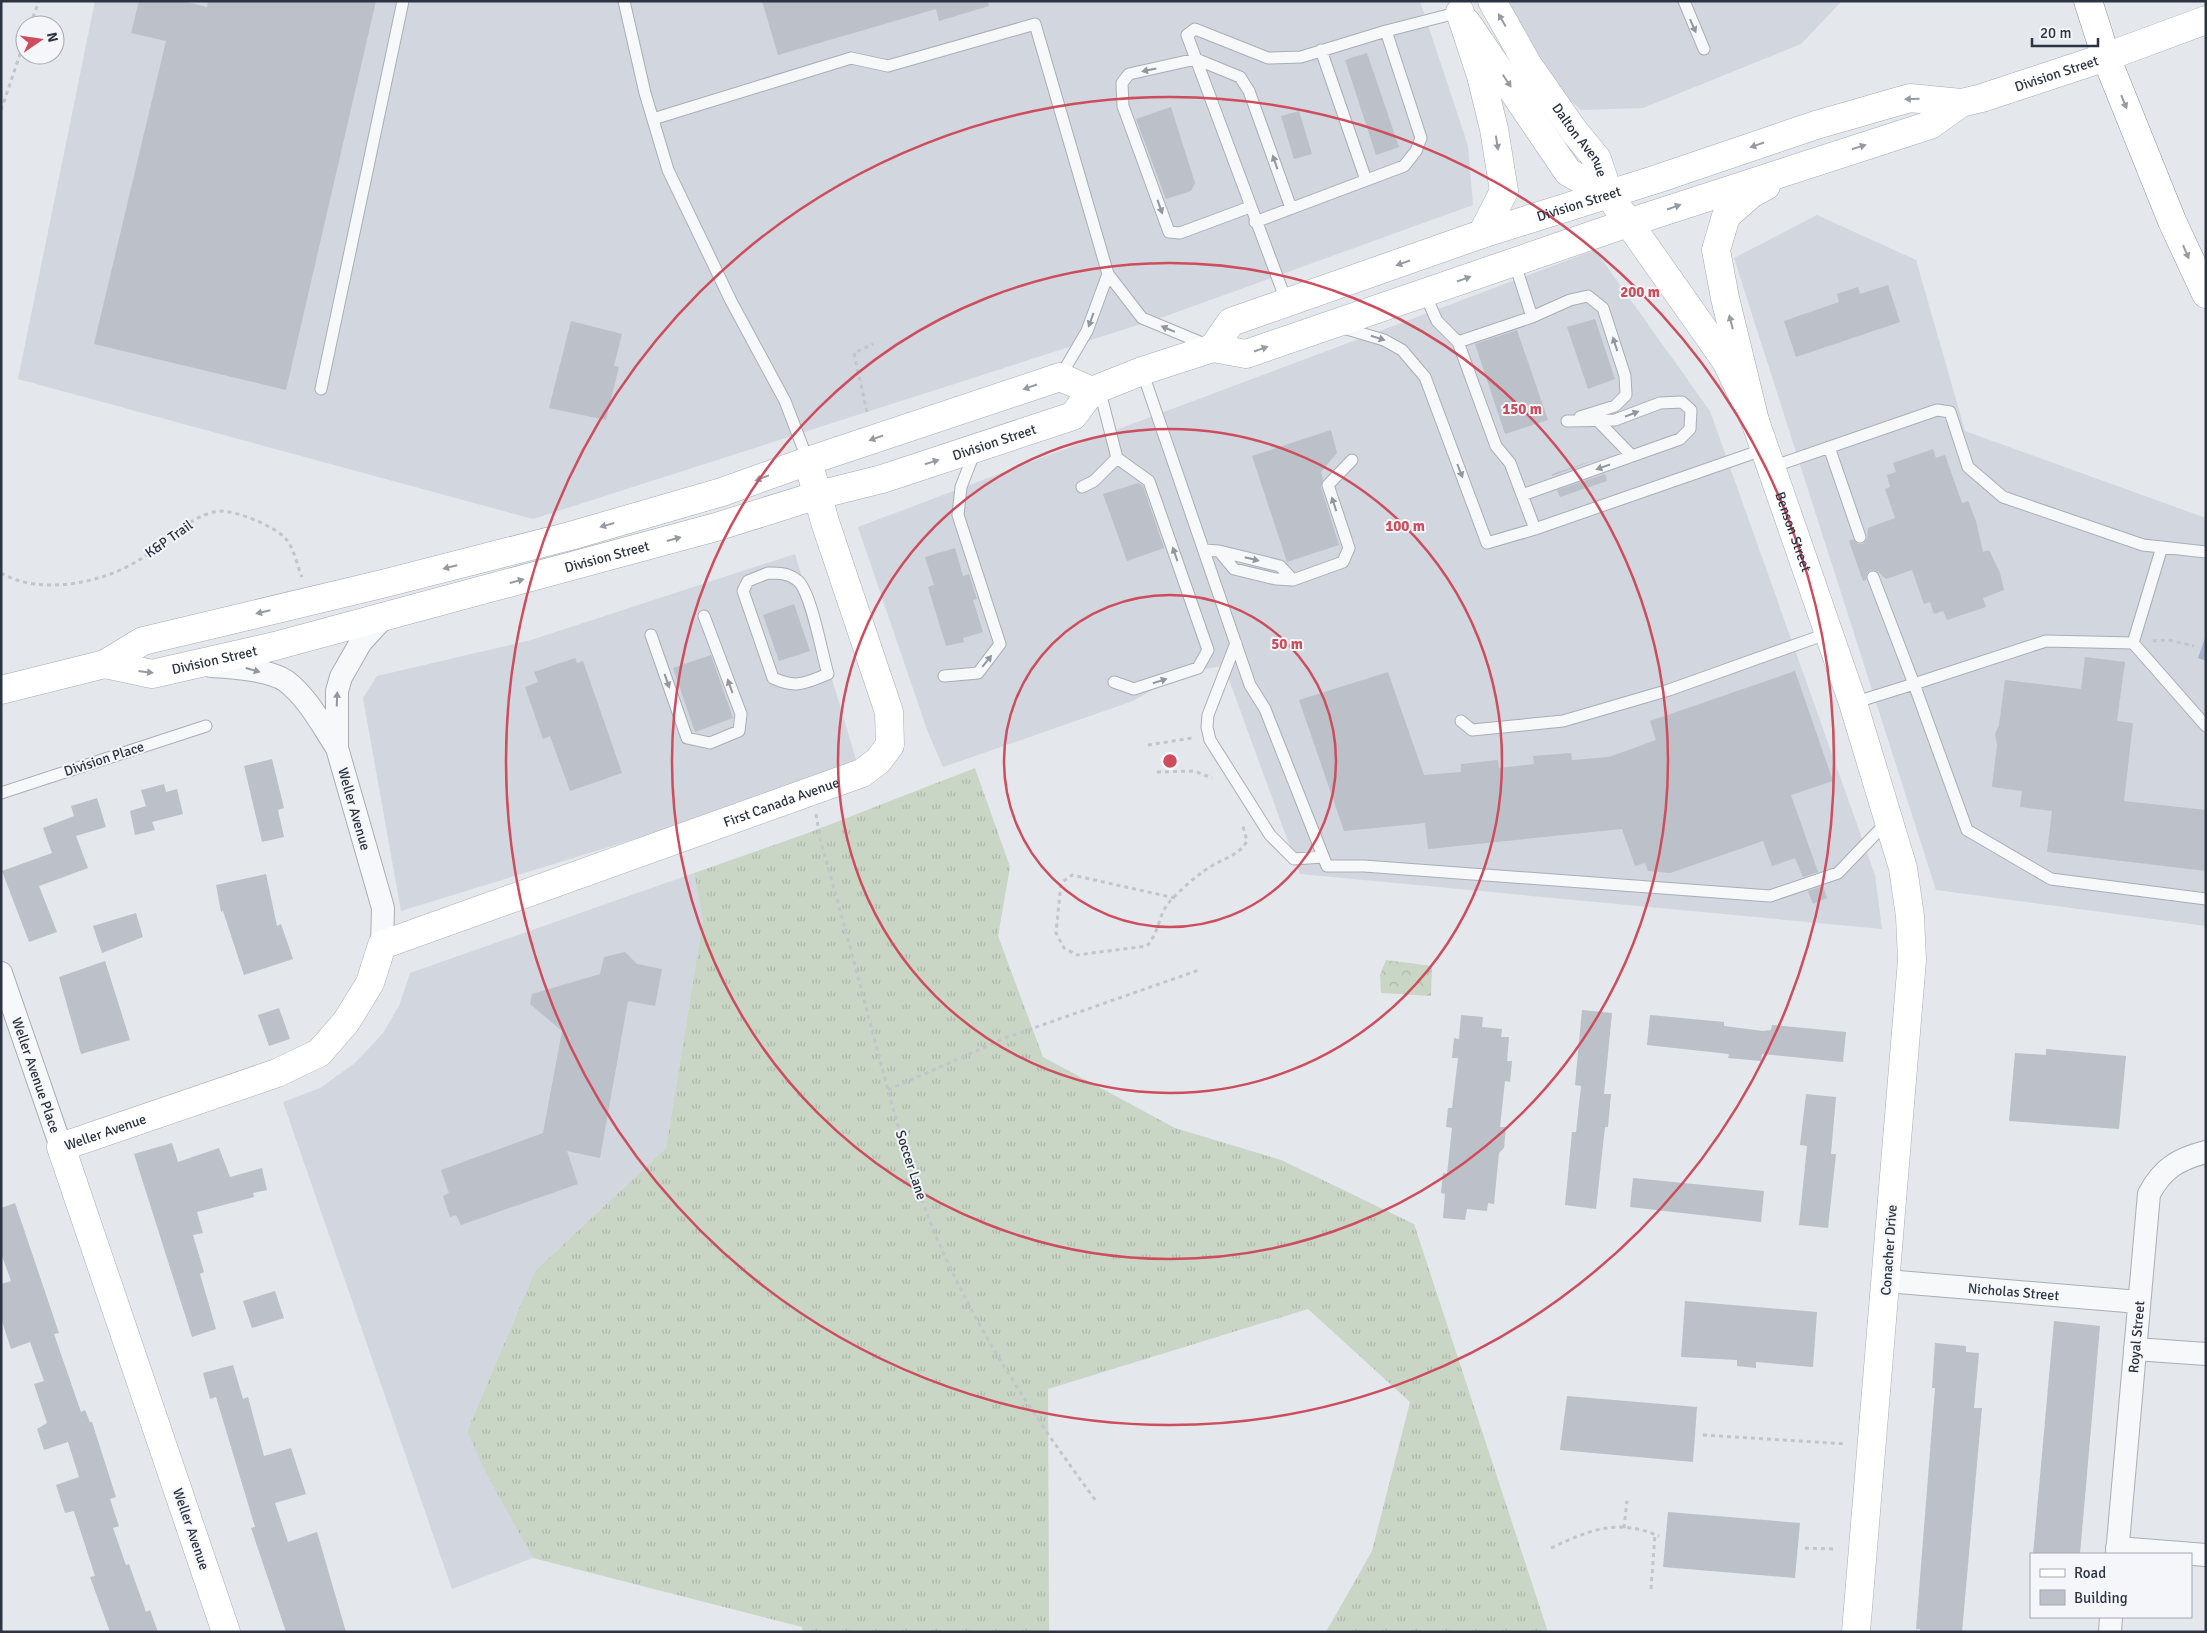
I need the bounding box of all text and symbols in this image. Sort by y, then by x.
one-way arrow [1498,12,1506,27]
north arrow [15,15,65,65]
scale bar [2032,15,2098,47]
one-way arrow [1690,19,1698,33]
text: 20 m [2040,24,2071,42]
text: N [43,31,62,44]
street label: Division Street [2012,52,2101,95]
one-way arrow [1141,66,1156,74]
one-way arrow [1502,75,1512,88]
one-way arrow [2121,95,2129,109]
one-way arrow [1904,96,1920,104]
street label: Dalton Avenue [1549,100,1611,179]
one-way arrow [1493,136,1501,152]
one-way arrow [1749,141,1764,149]
one-way arrow [1851,143,1866,151]
one-way arrow [1270,154,1278,169]
street label: Division Street [1535,182,1623,225]
one-way arrow [1157,200,1164,215]
one-way arrow [1667,203,1682,211]
one-way arrow [2182,245,2190,260]
one-way arrow [1395,259,1410,267]
one-way arrow [1456,275,1471,282]
text: 200 m [1620,283,1660,301]
one-way arrow [1087,313,1095,328]
one-way arrow [1727,315,1735,330]
one-way arrow [1161,324,1175,332]
one-way arrow [1371,335,1386,343]
one-way arrow [1610,336,1618,351]
one-way arrow [1253,345,1268,352]
one-way arrow [1023,383,1038,391]
text: 150 m [1502,400,1542,418]
one-way arrow [1624,410,1639,417]
street label: Division Street [950,420,1038,464]
one-way arrow [868,435,883,443]
one-way arrow [925,458,940,465]
one-way arrow [1595,463,1610,471]
one-way arrow [1456,464,1464,479]
one-way arrow [754,474,769,482]
street label: Benson Street [1772,489,1815,574]
one-way arrow [1330,496,1338,511]
street label: K&P Trail [142,516,196,562]
text: 100 m [1385,517,1425,535]
one-way arrow [599,522,614,530]
one-way arrow [666,534,681,542]
street label: Division Street [563,537,651,576]
one-way arrow [1171,546,1179,561]
one-way arrow [1244,555,1259,563]
one-way arrow [442,563,457,571]
one-way arrow [509,577,524,585]
one-way arrow [256,609,271,617]
text: 50 m [1271,635,1303,653]
street label: Division Street [170,642,259,678]
one-way arrow [981,655,992,668]
one-way arrow [246,667,261,675]
one-way arrow [139,668,155,676]
one-way arrow [664,674,671,689]
one-way arrow [1152,676,1167,684]
one-way arrow [726,678,733,693]
one-way arrow [334,691,342,707]
street label: Division Place [62,738,146,780]
centre of rings [1161,752,1179,770]
street label: Weller Avenue [334,766,374,852]
street label: First Canada Avenue [721,773,842,831]
street label: Weller Avenue Place [8,1015,64,1135]
street label: Weller Avenue [62,1110,148,1154]
street label: Soccer Lane [892,1128,930,1202]
street label: Conacher Drive [1877,1204,1901,1296]
street label: Nicholas Street [1967,1279,2060,1304]
street label: Royal Street [2125,1300,2148,1374]
street label: Weller Avenue [169,1486,213,1572]
legend [2030,1553,2192,1618]
text: Road [2074,1564,2106,1582]
text: Building [2074,1589,2128,1607]

